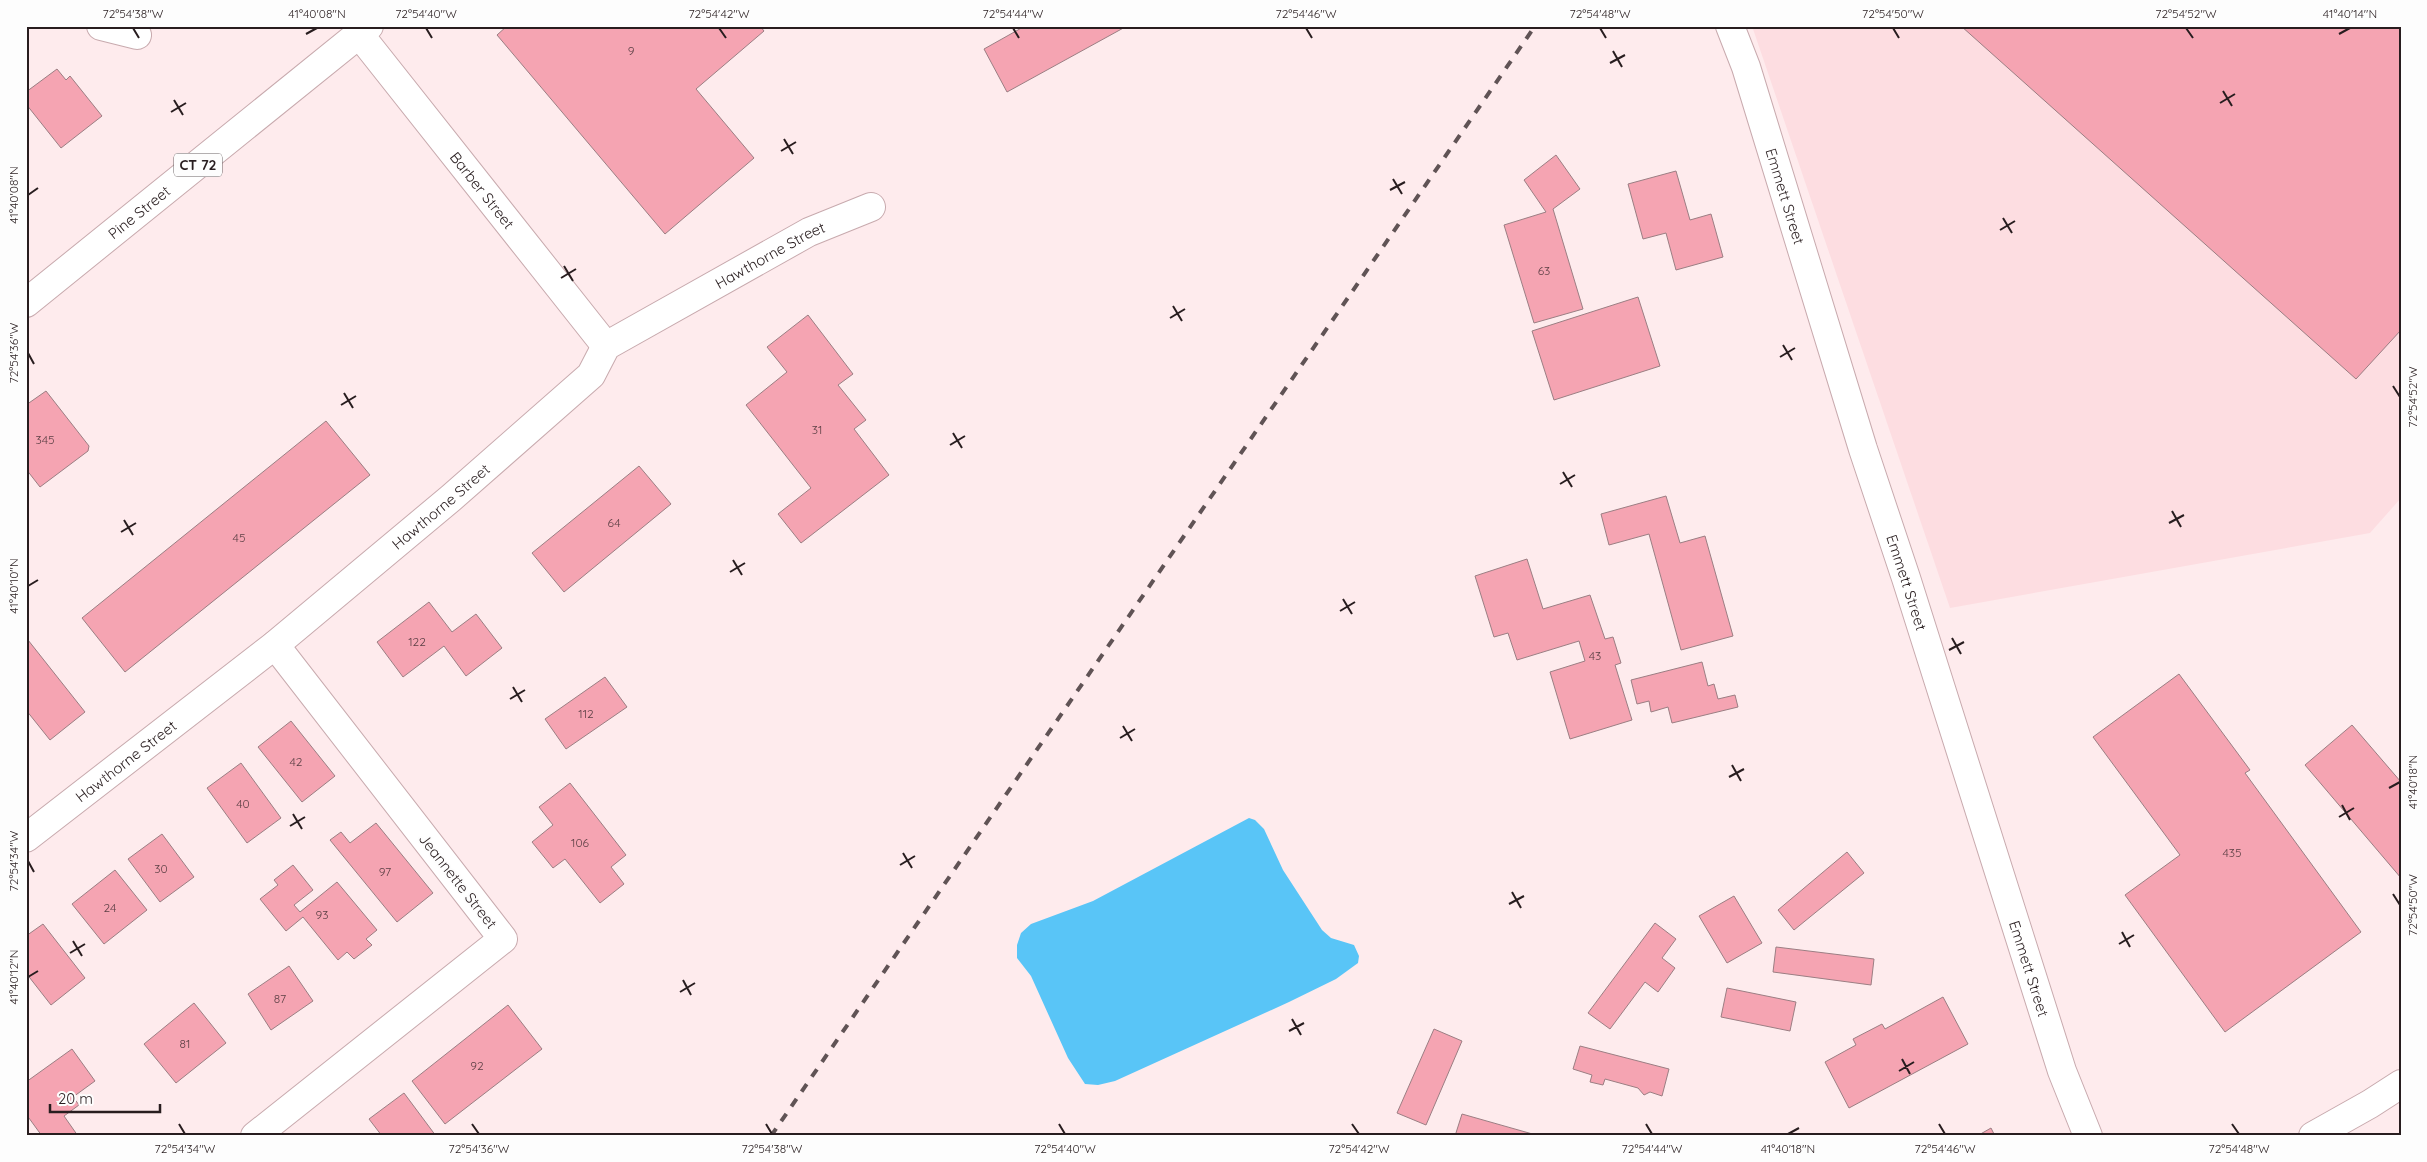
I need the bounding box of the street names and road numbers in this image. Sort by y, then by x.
street label: Emmett Street [1762,146,1809,247]
street label: Barber Street [446,148,519,232]
road number: CT 72 [174,154,222,176]
street label: Pine Street [104,181,174,243]
street label: Hawthorne Street [711,217,828,292]
street label: Hawthorne Street [388,459,493,553]
street label: Emmett Street [1883,532,1931,633]
street label: Hawthorne Street [71,716,180,806]
street label: Jeannette Street [415,830,501,932]
street label: Emmett Street [2005,918,2054,1019]

